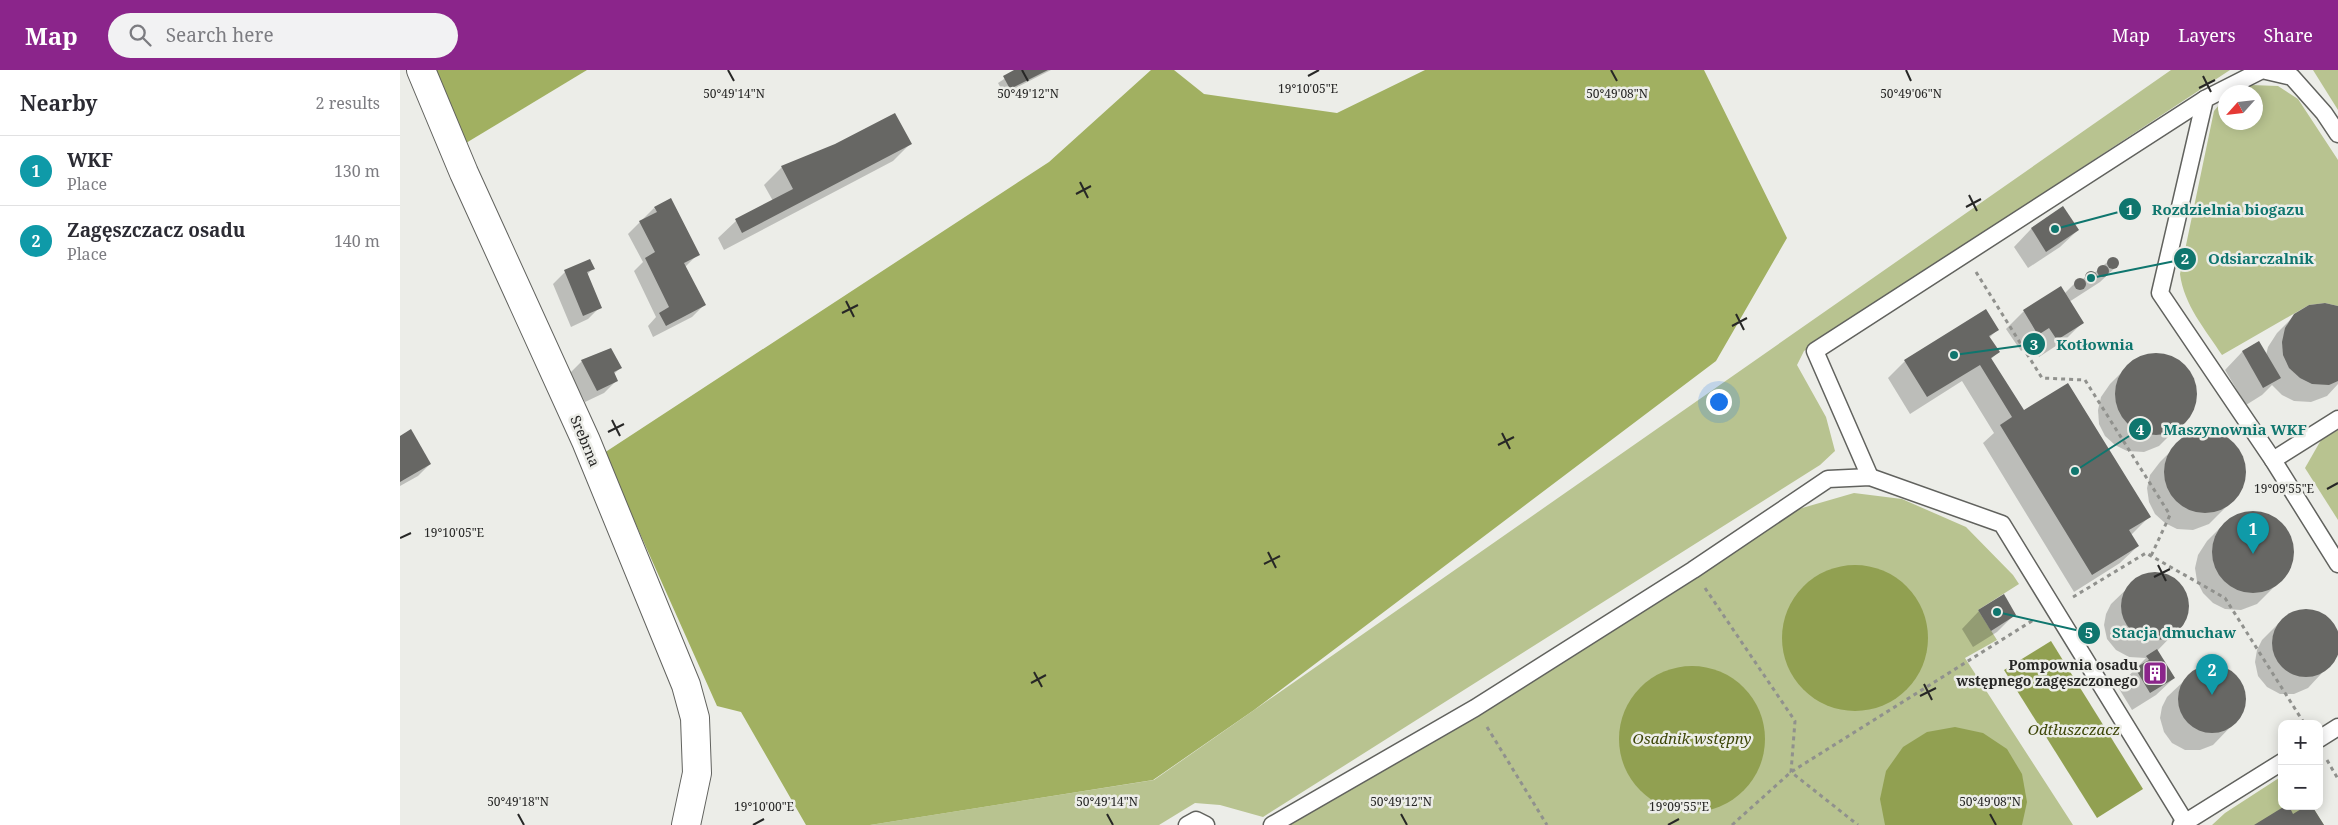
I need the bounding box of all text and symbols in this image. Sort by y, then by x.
search box [108,13,458,58]
text: Map [25,19,78,52]
icon: search [126,21,154,49]
text: Search here [166,22,274,48]
text: Map [2112,23,2150,47]
text: Layers [2178,23,2236,47]
text: Share [2264,23,2313,47]
text: 19°10'05"E [1278,80,1338,97]
text: 50°49'14"N [703,85,765,102]
text: 50°49'12"N [997,85,1059,102]
text: 50°49'08"N [1586,85,1648,102]
text: 50°49'06"N [1880,85,1942,102]
north arrow [2218,85,2263,130]
text: Nearby [20,89,98,117]
text: 2 results [316,92,380,114]
text: WKF [67,147,113,173]
text: 1 [31,160,41,182]
text: 130 m [334,160,380,182]
text: Place [67,173,107,195]
callout: Rozdzielnia biogazu [2117,194,2314,224]
text: 1 [2126,199,2134,219]
text: Rozdzielnia biogazu [2152,199,2304,219]
text: Zagęszczacz osadu [67,217,245,243]
text: 2 [31,230,41,252]
text: 140 m [334,230,380,252]
text: Place [67,243,107,265]
callout: Odsiarczalnik [2173,244,2324,274]
text: 2 [2181,248,2189,268]
text: Odsiarczalnik [2208,248,2314,268]
callout: Kotłownia [2021,329,2144,359]
text: 3 [2030,334,2038,354]
text: Kotłownia [2056,334,2134,354]
your location [1706,389,1732,415]
street label: Srebrna [566,412,605,469]
callout: Maszynownia WKF [2128,414,2317,444]
text: 4 [2136,419,2145,439]
text: Maszynownia WKF [2163,419,2307,439]
text: 19°09'55"E [2254,480,2314,497]
pin: 1 [2237,513,2269,554]
text: 19°10'05"E [424,524,484,541]
callout: Stacja dmuchaw [2077,618,2246,648]
text: 5 [2085,622,2093,642]
text: Stacja dmuchaw [2112,622,2236,642]
pin: 2 [2196,654,2228,695]
place label: Pompownia osadu wstępnego zagęszczonego [1955,655,2138,690]
building icon: Pompownia osadu wstępnego zagęszczonego [2142,660,2168,686]
water label: Odtłuszczacz [2028,719,2121,739]
map controls [2278,720,2323,810]
button: + [2278,720,2323,765]
water label: Osadnik wstępny [1633,728,1752,748]
button: − [2278,765,2323,810]
text: 50°49'18"N [487,793,549,810]
text: 50°49'14"N [1076,793,1138,810]
text: 50°49'12"N [1370,793,1432,810]
text: 50°49'08"N [1959,793,2021,810]
text: 19°10'00"E [734,798,794,815]
text: 19°09'55"E [1649,798,1709,815]

